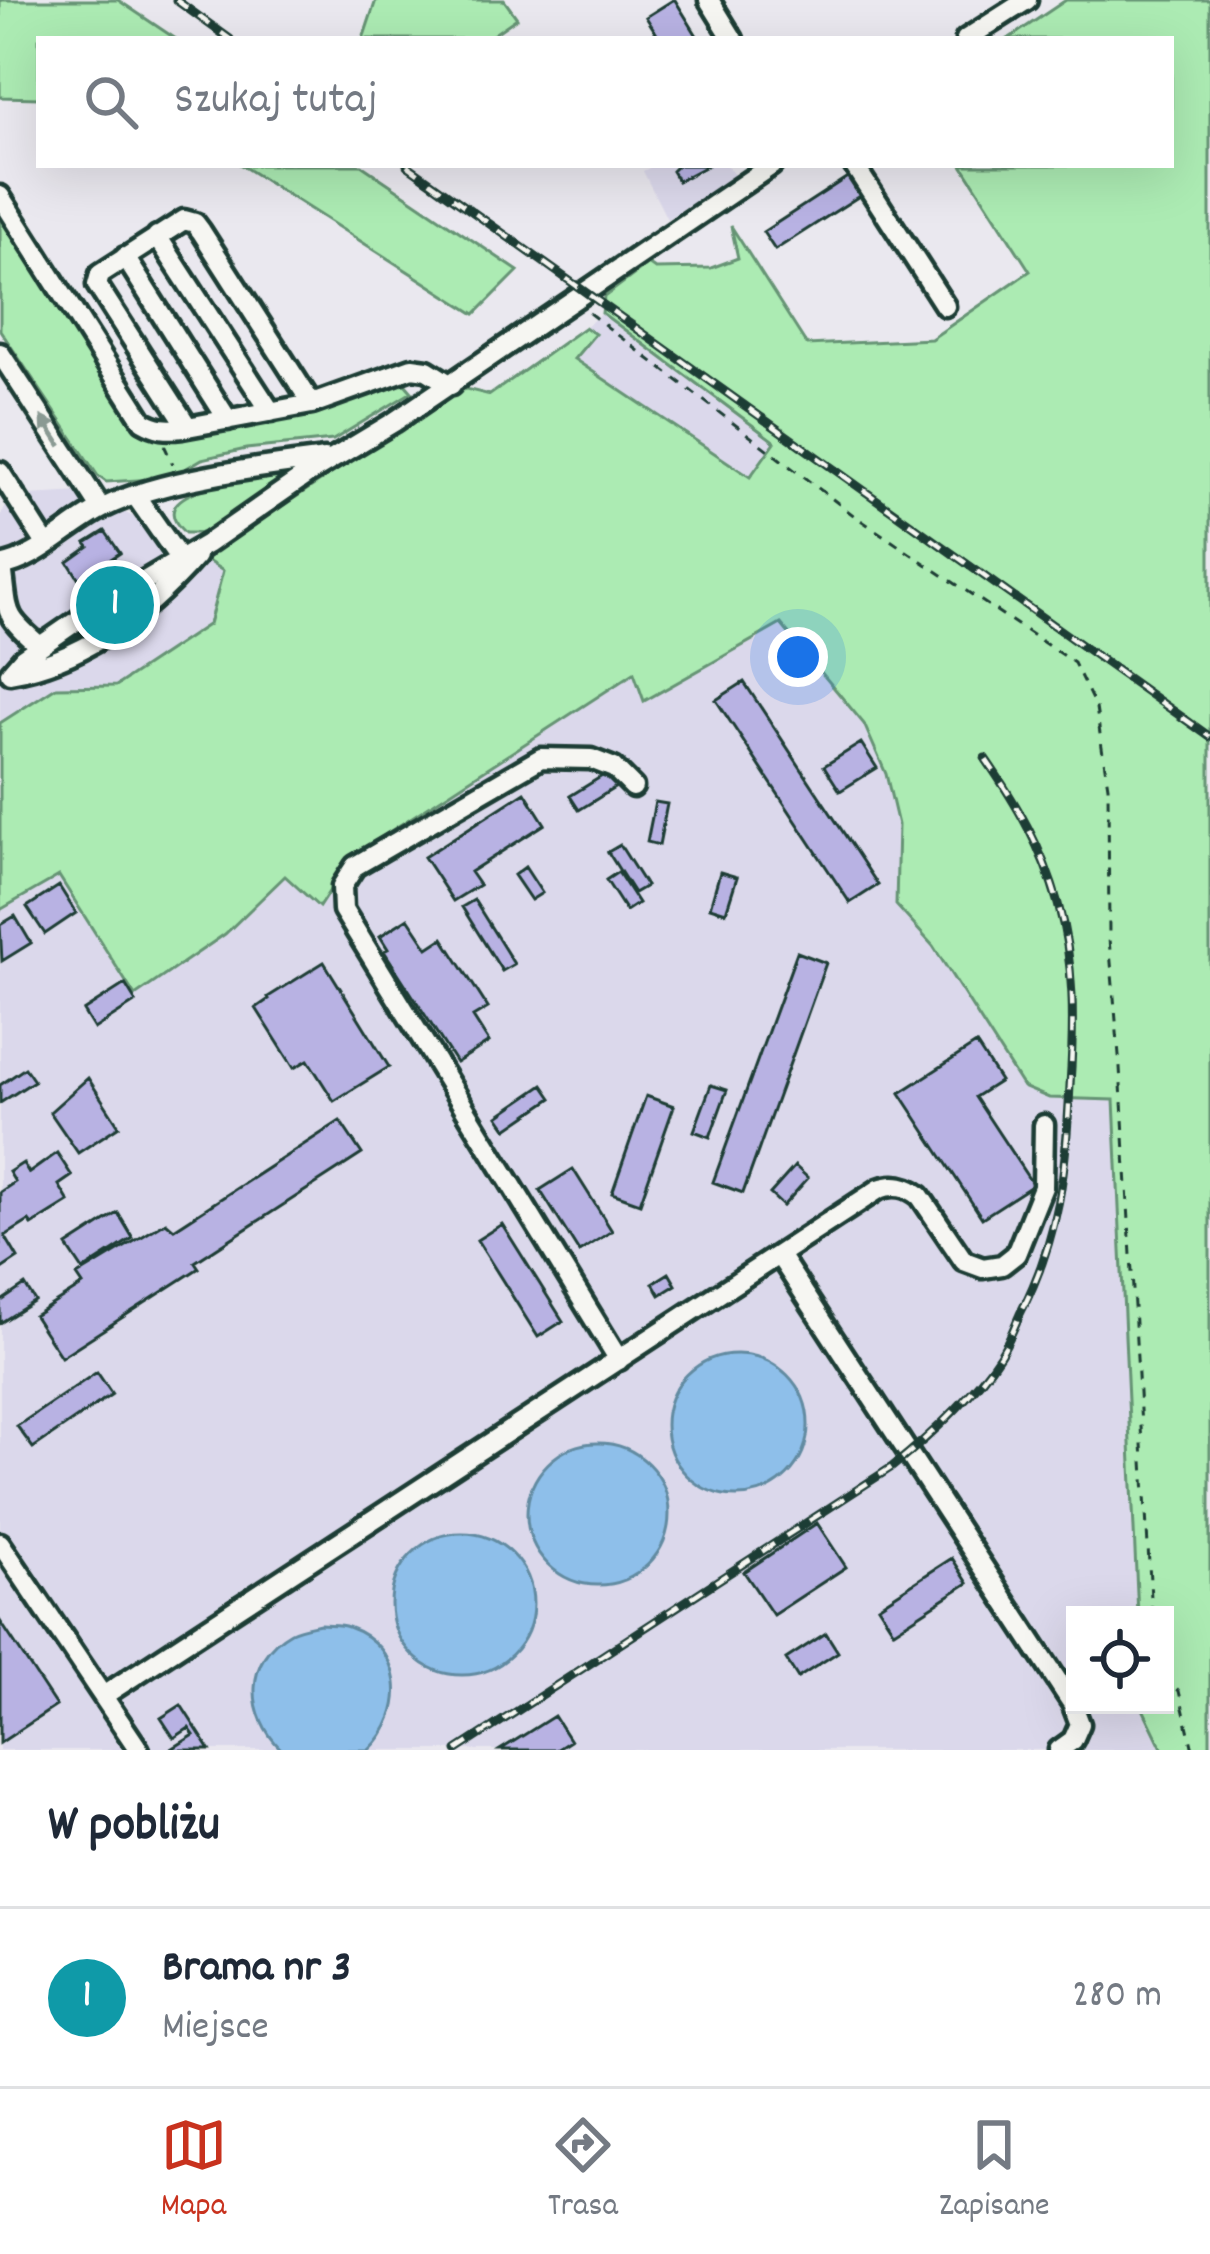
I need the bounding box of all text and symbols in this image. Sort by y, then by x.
search box [36,36,1174,168]
icon: search [78,69,144,135]
text: Szukaj tutaj [174,70,378,134]
one-way arrow [40,414,62,447]
pin: 1 [76,560,154,650]
your location [768,627,828,687]
map controls [1066,1606,1174,1714]
button: locate [1066,1606,1174,1714]
text: W pobliżu [48,1792,220,1864]
text: Brama nr 3 [162,1938,351,2002]
text: 1 [83,1970,91,2025]
text: 280 m [1072,1970,1162,2025]
text: Miejsce [162,2002,269,2057]
tab: Mapa [161,2112,227,2231]
tab: Trasa [548,2112,618,2231]
tab: Zapisane [939,2112,1049,2231]

